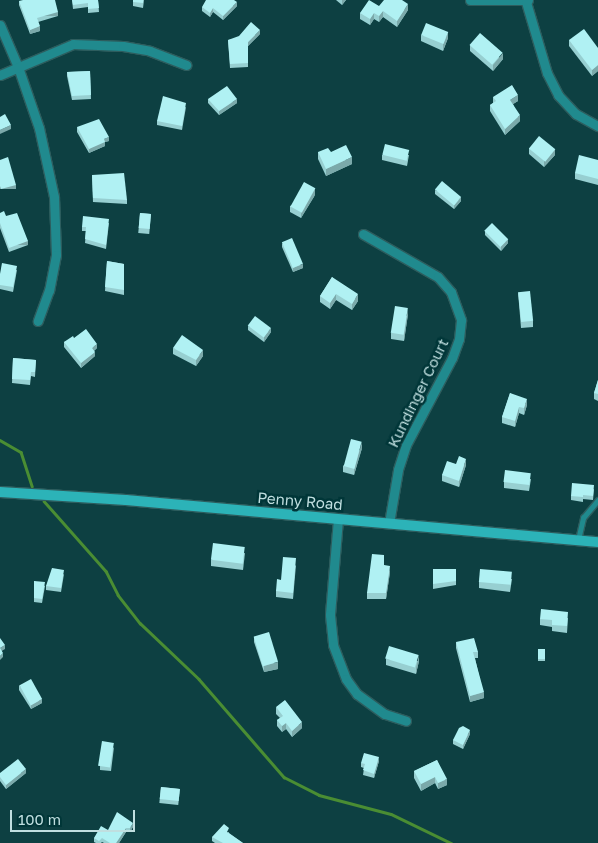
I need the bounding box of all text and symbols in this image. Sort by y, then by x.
street label: Kundinger Court [384,336,452,450]
street label: Penny Road [257,488,343,514]
scale bar [12,800,138,832]
text: 100 m [18,810,61,828]

